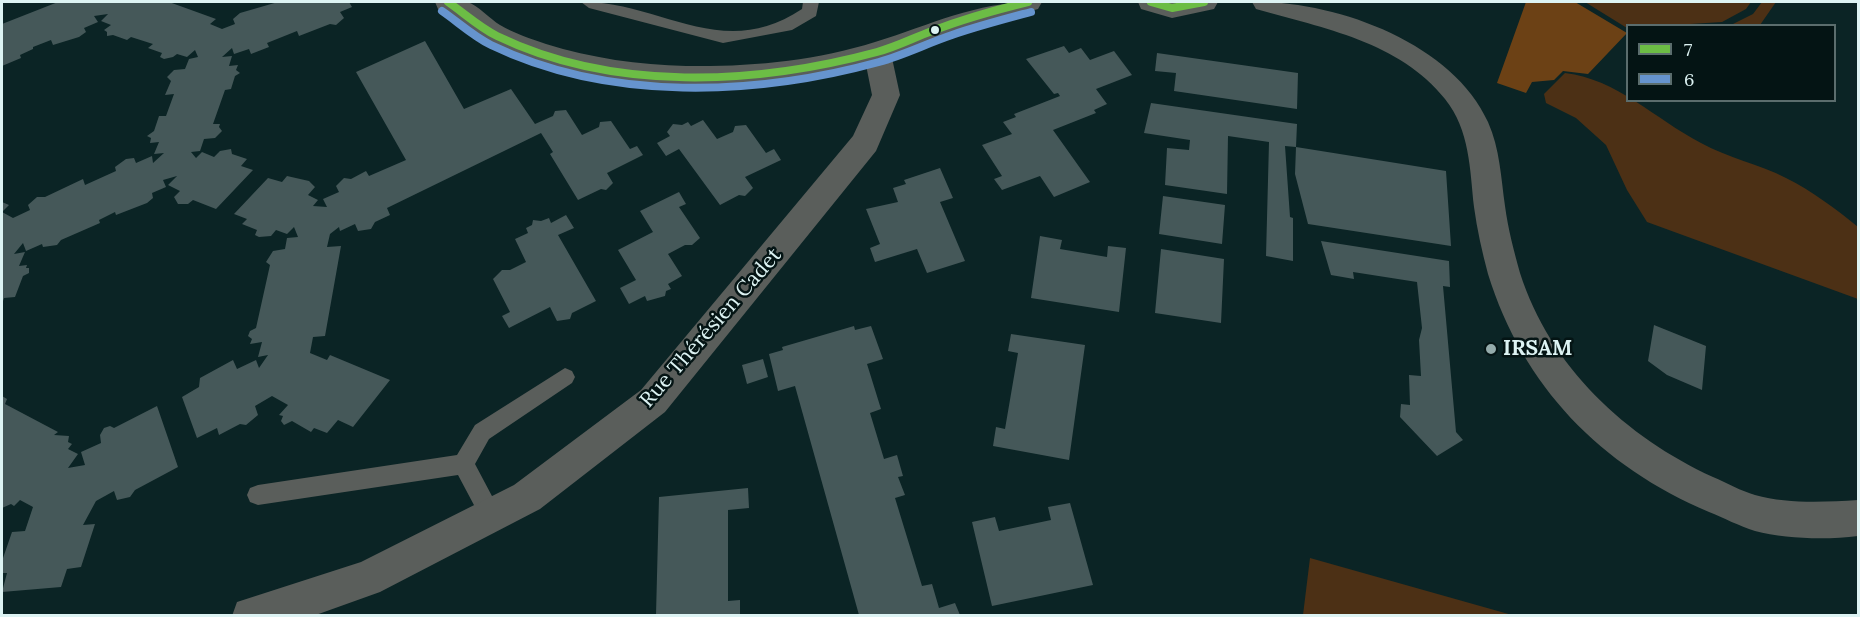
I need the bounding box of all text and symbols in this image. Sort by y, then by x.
unlabelled marker [929,24,941,36]
legend [1626,24,1836,102]
text: 7 [1684,38,1692,61]
text: 6 [1684,68,1694,91]
street label: Rue Thérésien Cadet [635,243,787,413]
place label: IRSAM [1503,336,1572,362]
marker: IRSAM [1484,342,1498,356]

